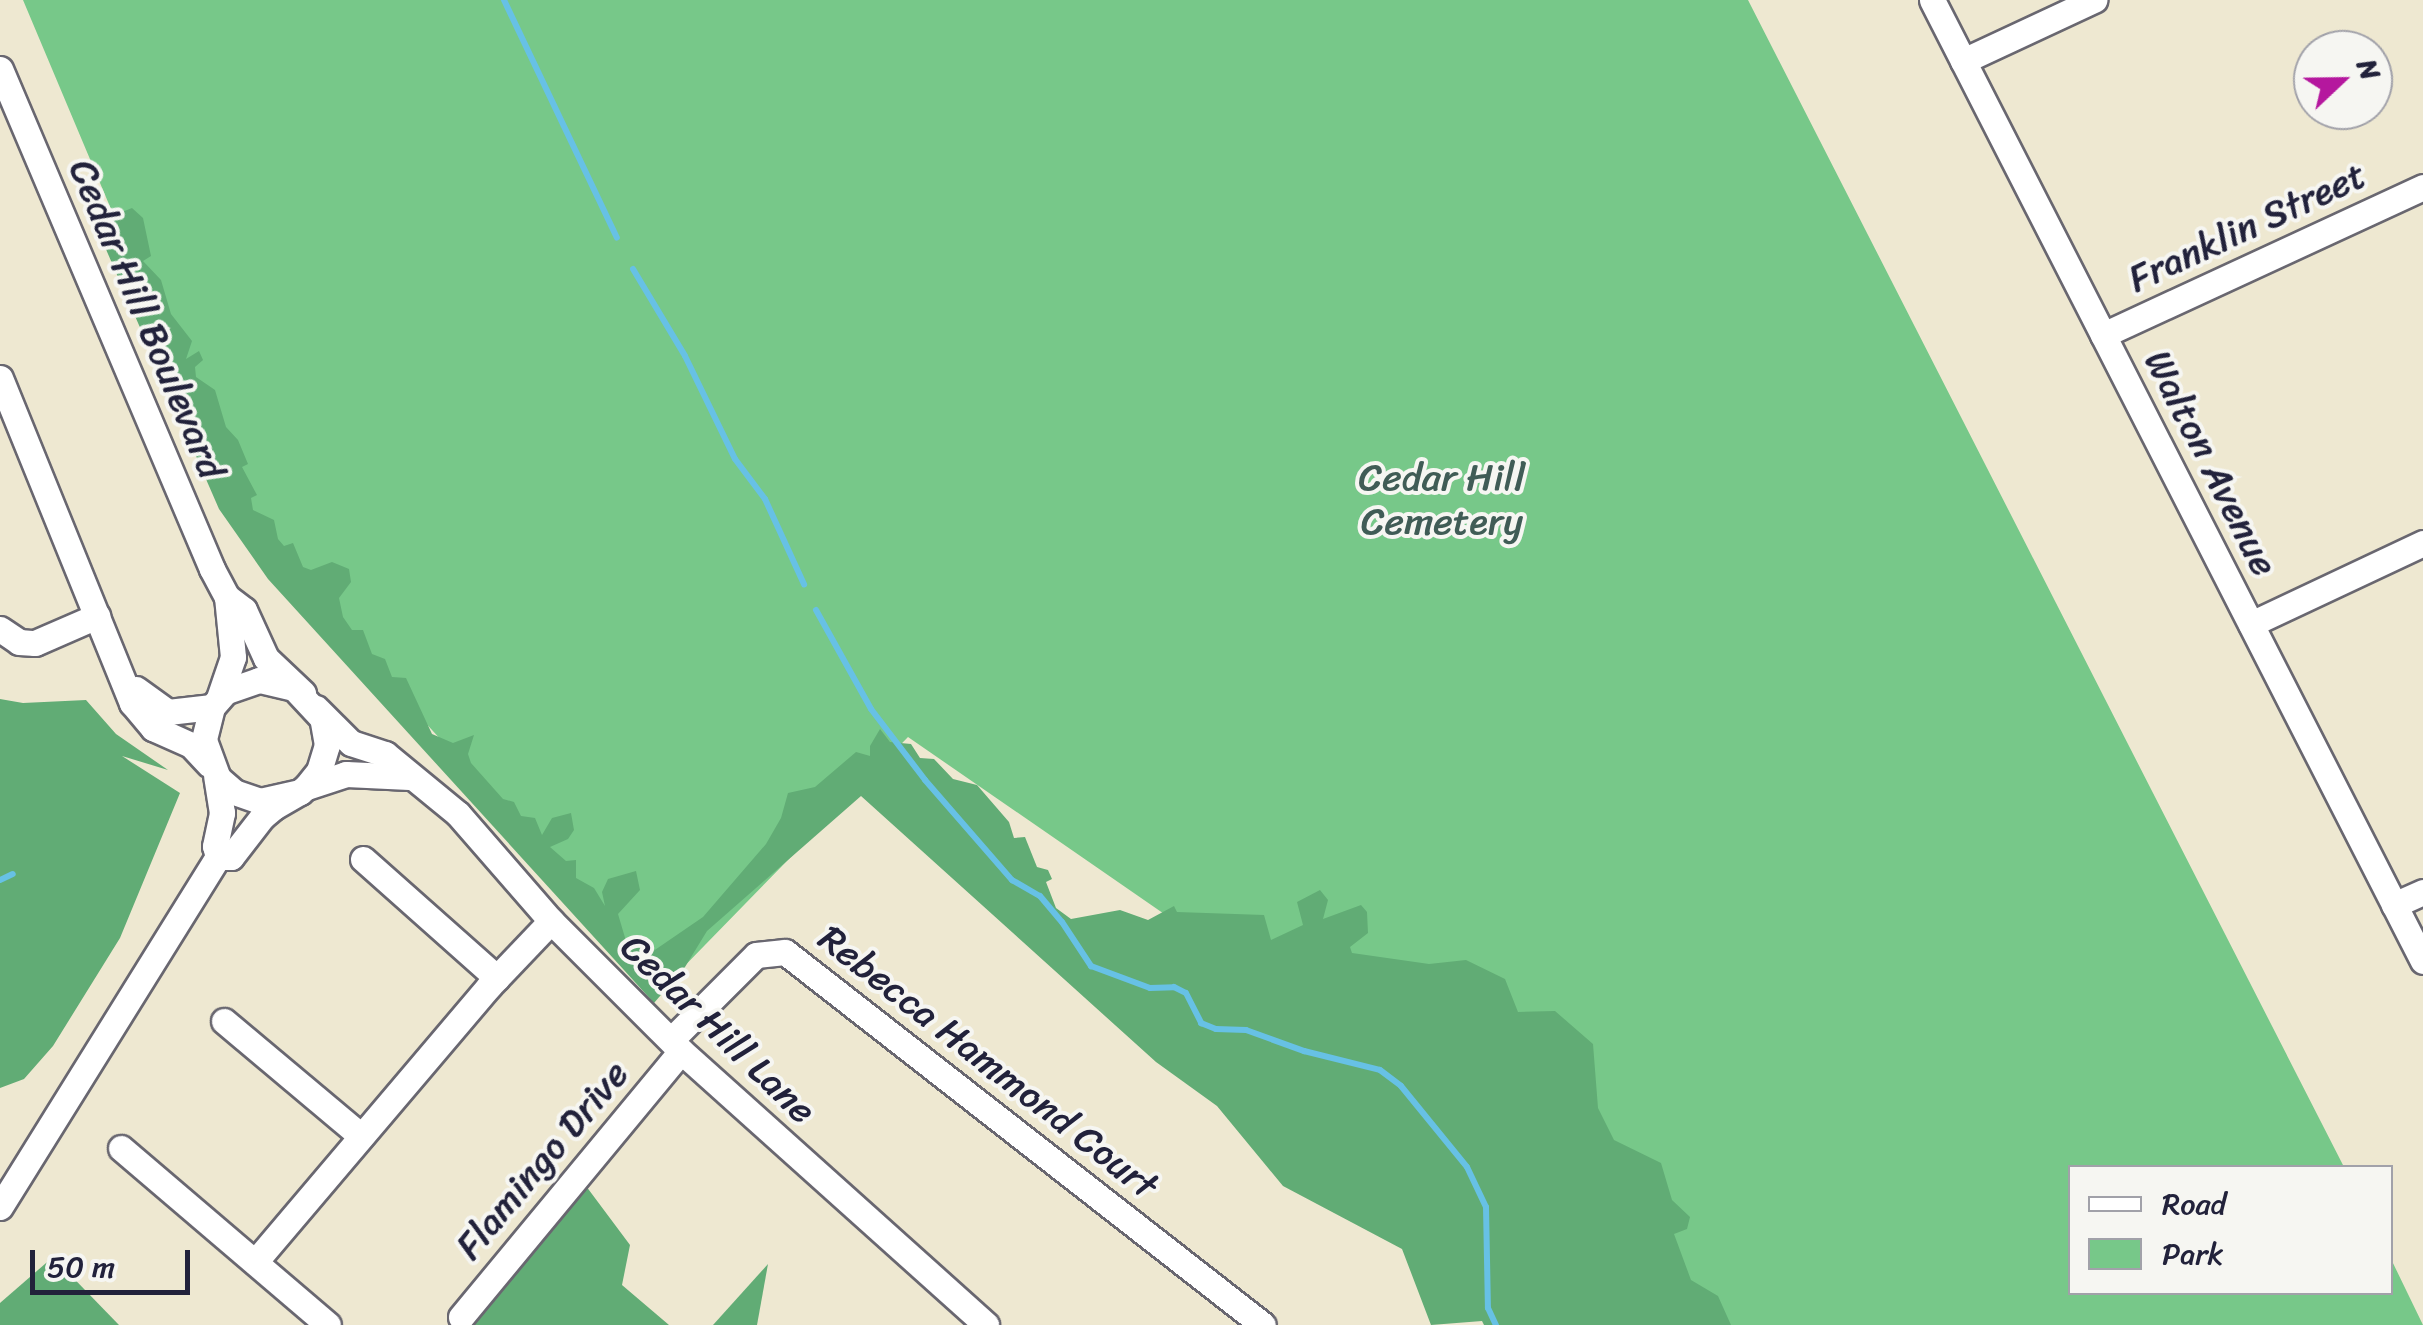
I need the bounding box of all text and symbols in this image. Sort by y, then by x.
north arrow [2293,30,2393,130]
text: N [2343,51,2396,87]
street label: Franklin Street [2120,152,2374,302]
street label: Cedar Hill Boulevard [59,153,235,485]
street label: Walton Avenue [2135,343,2287,583]
park label: Cedar Hill Cemetery [1359,455,1525,544]
street label: Rebecca Hammond Court [809,915,1167,1209]
street label: Cedar Hill Lane [611,925,825,1133]
street label: Flamingo Drive [446,1052,638,1268]
legend [2068,1165,2393,1295]
text: Road [2162,1177,2226,1231]
text: Park [2162,1227,2224,1281]
scale bar [35,1230,195,1292]
text: 50 m [47,1240,115,1294]

